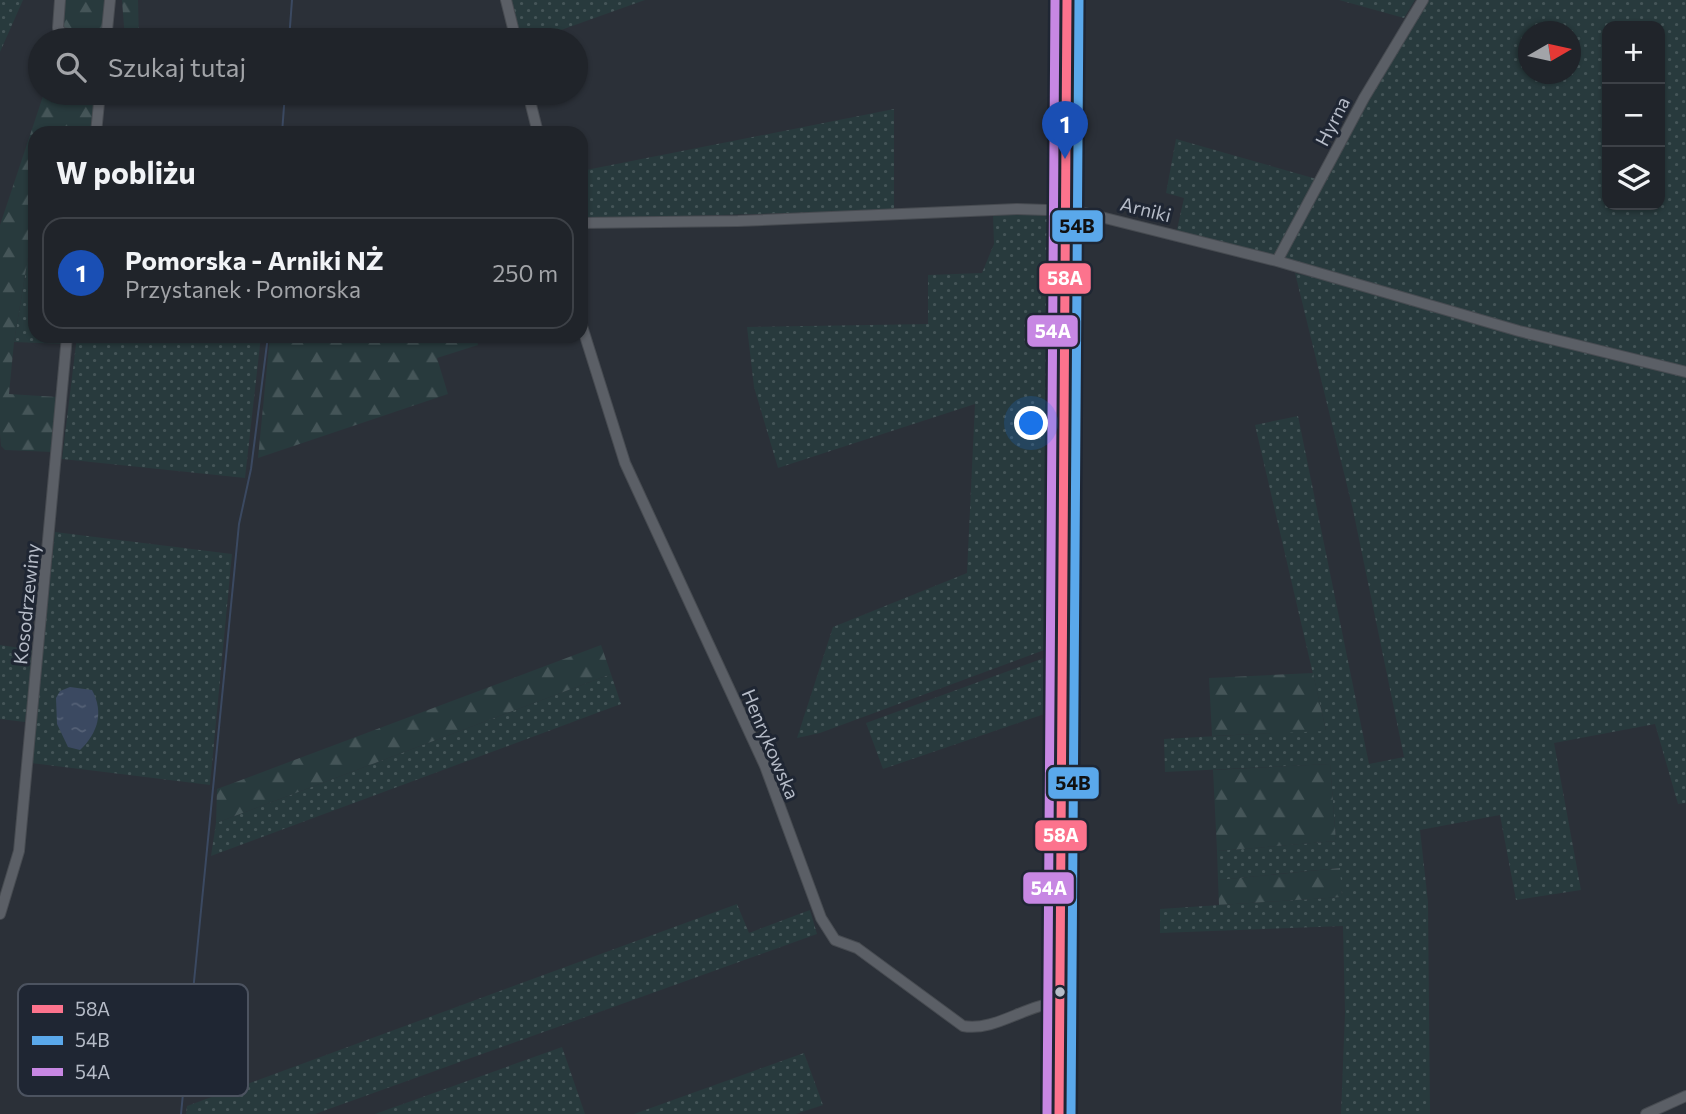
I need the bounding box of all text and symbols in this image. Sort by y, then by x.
north arrow [1518,21,1581,84]
map controls [1602,21,1665,210]
button: + [1602,21,1665,84]
search box [28,28,588,105]
icon: search [52,48,90,86]
text: Szukaj tutaj [108,51,246,82]
button: − [1602,84,1665,147]
street label: Hyrna [1310,92,1354,150]
pin: 1 [1042,101,1088,159]
button: layers [1602,147,1665,210]
text: W pobliżu [56,153,196,190]
street label: Arniki [1118,192,1174,226]
line badge: 54B [1051,209,1104,243]
text: 54B [1059,214,1095,237]
text: Pomorska - Arniki NŻ [125,244,384,275]
text: 1 [76,259,86,287]
text: 250 m [493,259,558,287]
line badge: 58A [1038,262,1092,295]
text: 58A [1047,266,1083,289]
text: Przystanek · Pomorska [125,275,361,303]
line badge: 54A [1026,314,1079,348]
text: 54A [1035,319,1072,342]
your location [1014,406,1048,440]
street label: Kosodrzewiny [8,542,44,666]
street label: Henrykowska [737,685,805,803]
line badge: 54B [1047,766,1100,800]
text: 54B [1055,771,1091,794]
line badge: 58A [1034,819,1088,852]
text: 58A [1043,823,1079,846]
line badge: 54A [1022,871,1075,905]
text: 54A [1031,876,1068,899]
legend [18,984,248,1096]
unlabelled marker [1053,985,1067,999]
text: 58A [75,997,110,1020]
text: 54B [75,1028,110,1051]
text: 54A [75,1060,110,1083]

